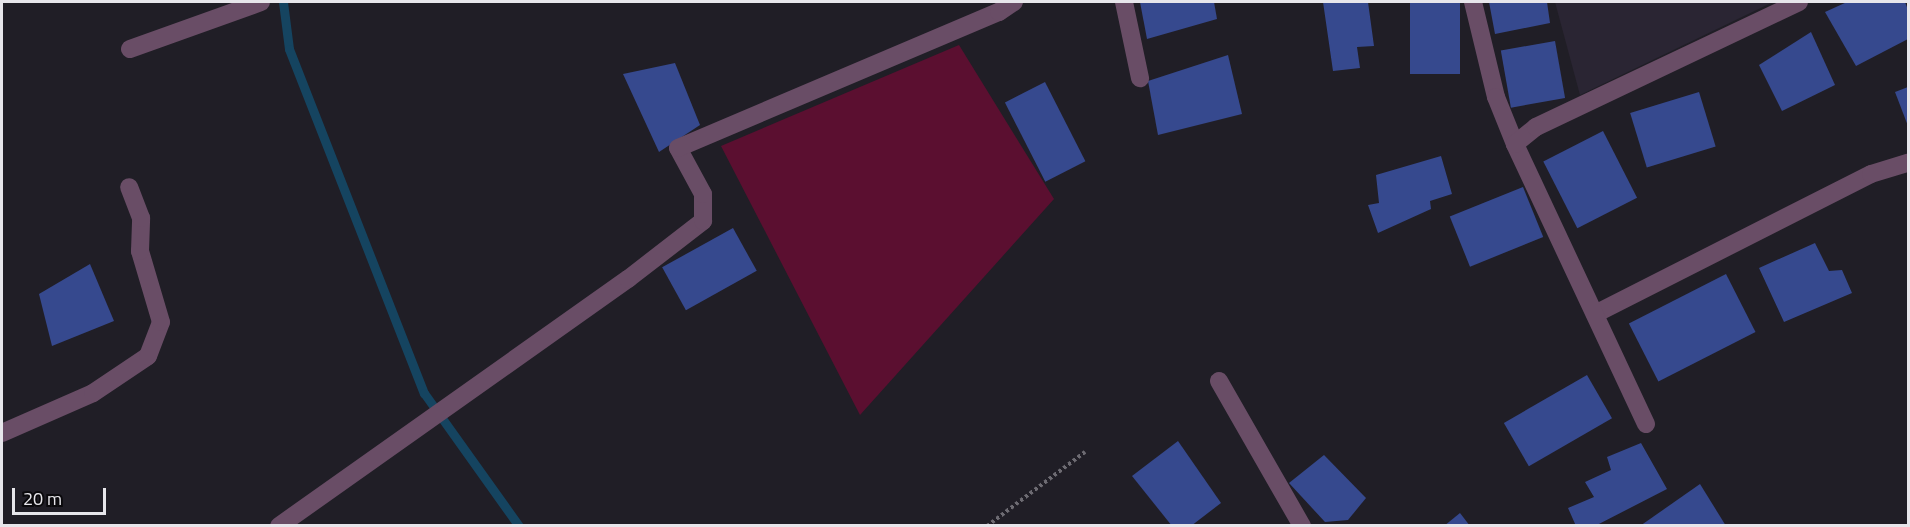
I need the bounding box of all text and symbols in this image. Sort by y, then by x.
scale bar [15,476,110,514]
text: 20 m [23,485,62,512]

